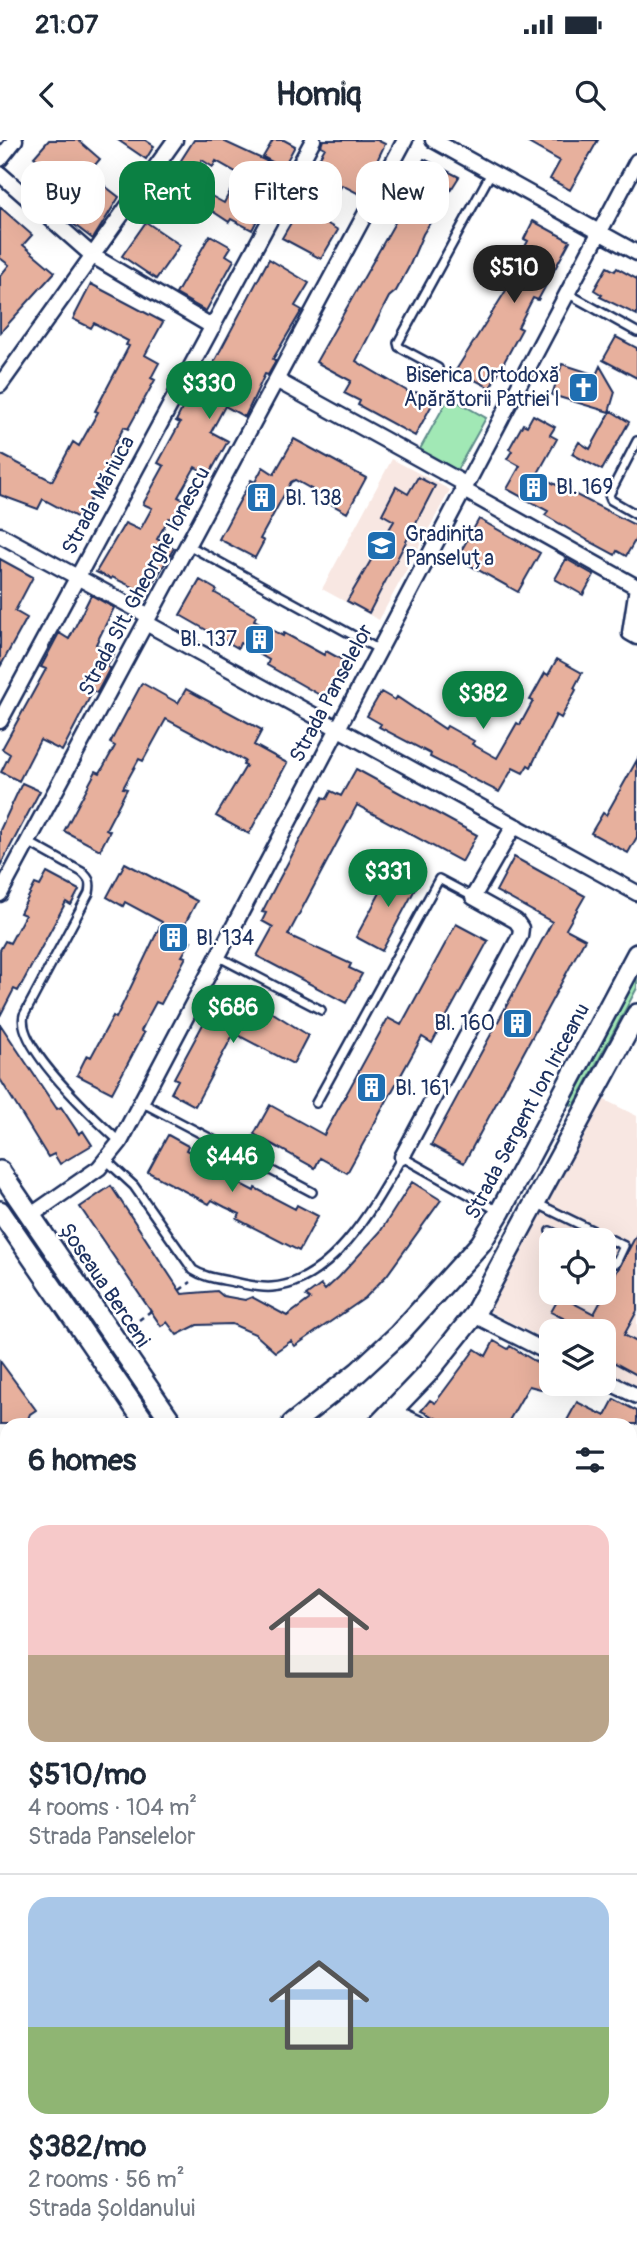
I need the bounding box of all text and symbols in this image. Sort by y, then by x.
text: 21:07 [35,9,98,41]
text: Homiq [276,75,361,115]
icon: back [28,76,66,114]
icon: search [571,76,609,114]
chip: Buy [21,161,105,224]
chip: Rent [119,161,215,224]
chip: Filters [229,161,342,224]
chip: New [356,161,449,224]
pin: $510 [473,246,555,305]
text: $510 [489,253,539,282]
pin: $330 [168,362,250,421]
place label: Biserica Ortodoxă Apărătorii Patriei I [404,362,560,413]
text: $330 [182,369,236,398]
church icon: Biserica Ortodoxă Apărătorii Patriei I [566,370,600,404]
street label: Strada Măriuca [56,431,141,559]
street label: Strada Slt. Gheorghe Ionescu [72,462,216,700]
building icon: Bl. 169 [516,470,550,504]
place label: Bl. 169 [556,474,613,501]
building icon: Bl. 138 [245,481,279,515]
place label: Bl. 138 [285,485,342,512]
place label: Gradinita Panseluța [405,521,494,572]
school or university icon: Gradinita Panseluța [365,529,399,563]
street label: Strada Panselelor [284,619,379,767]
building icon: Bl. 137 [243,622,277,656]
place label: Bl. 137 [180,626,237,653]
pin: $382 [442,672,524,731]
text: $382 [458,679,508,708]
pin: $331 [347,850,429,909]
text: $331 [364,857,412,886]
building icon: Bl. 134 [156,921,190,955]
place label: Bl. 134 [196,925,254,952]
pin: $686 [192,986,274,1045]
text: $686 [208,993,258,1022]
street label: Strada Sergent Ion Iriceanu [459,998,596,1224]
building icon: Bl. 160 [501,1006,535,1040]
place label: Bl. 160 [434,1010,495,1037]
building icon: Bl. 161 [355,1071,389,1105]
place label: Bl. 161 [395,1075,450,1102]
pin: $446 [191,1135,273,1194]
text: $446 [206,1142,258,1171]
street label: Șoseaua Berceni [53,1218,156,1353]
map controls [539,1228,616,1396]
button: locate [539,1228,616,1305]
button: layers [539,1319,616,1396]
icon: filters [571,1441,609,1479]
text: 6 homes [28,1442,136,1479]
icon: home [256,1570,382,1696]
text: $510/mo [28,1756,146,1793]
text: 4 rooms · 104 m² [28,1793,197,1822]
text: Strada Panselelor [28,1822,195,1851]
icon: home [256,1942,382,2068]
text: $382/mo [28,2128,146,2165]
text: 2 rooms · 56 m² [28,2165,185,2194]
text: Strada Șoldanului [28,2194,195,2223]

